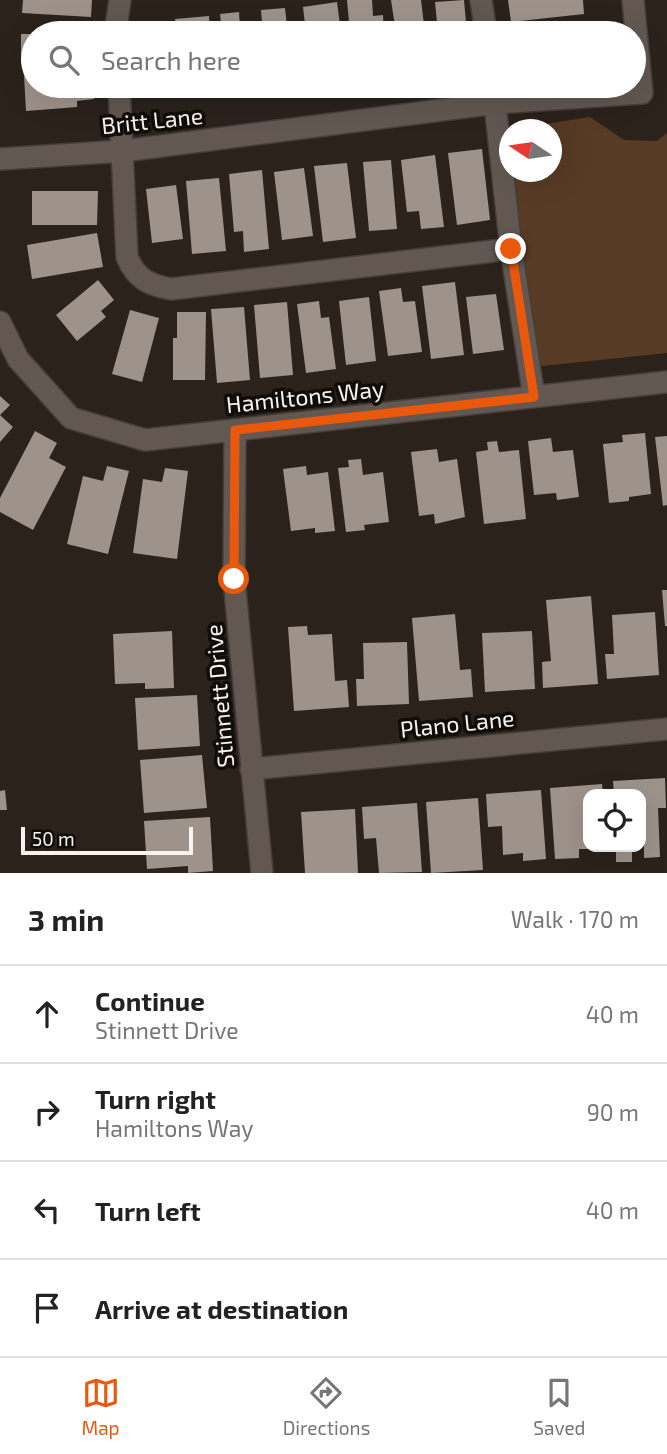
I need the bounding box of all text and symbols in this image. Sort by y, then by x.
search box [21,21,646,98]
icon: search [45,41,83,79]
text: Search here [101,44,241,75]
street label: Britt Lane [100,101,204,139]
north arrow [499,119,562,182]
route end [495,233,526,264]
street label: Hamiltons Way [225,374,385,418]
route start [218,563,249,594]
street label: Stinnett Drive [199,623,239,769]
street label: Plano Lane [398,703,516,743]
map controls [583,789,646,852]
button: locate [583,789,646,852]
scale bar [21,824,192,856]
text: 50 m [32,827,75,850]
text: 3 min [28,901,104,937]
text: Walk · 170 m [511,905,639,933]
text: Continue [95,985,205,1016]
icon: ahead [28,995,66,1033]
text: 40 m [586,1000,639,1028]
text: Stinnett Drive [95,1016,239,1044]
text: Turn right [95,1083,216,1114]
icon: right [28,1093,66,1131]
text: 90 m [587,1098,639,1126]
text: Hamiltons Way [95,1114,254,1142]
icon: left [28,1191,66,1229]
text: Turn left [95,1195,201,1226]
text: 40 m [586,1196,639,1224]
icon: arrive [28,1289,66,1327]
text: Arrive at destination [95,1293,348,1324]
tab: Map [82,1374,120,1439]
tab: Directions [283,1374,370,1439]
tab: Saved [533,1374,585,1439]

